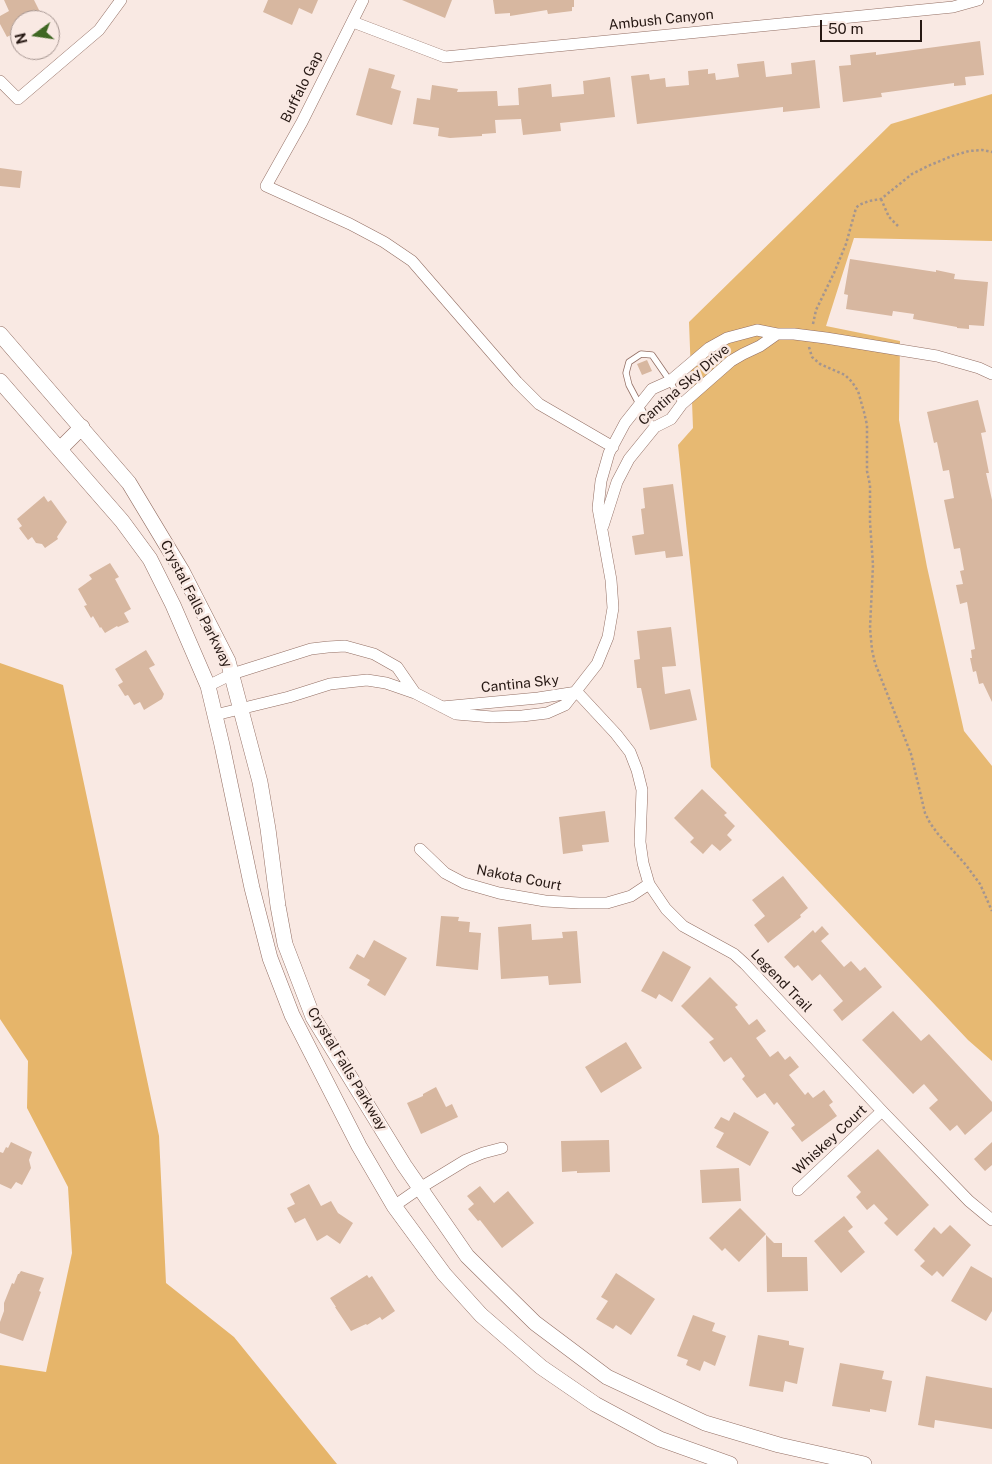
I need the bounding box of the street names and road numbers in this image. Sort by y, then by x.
street label: Ambush Canyon [608,6,714,34]
street label: Buffalo Gap [277,48,327,126]
street label: Cantina Sky Drive [635,341,733,429]
street label: Crystal Falls Parkway [157,538,235,670]
street label: Cantina Sky [480,672,560,696]
street label: Nakota Court [475,862,563,894]
street label: Legend Trail [747,946,815,1016]
street label: Crystal Falls Parkway [304,1004,390,1134]
street label: Whiskey Court [790,1102,870,1178]

